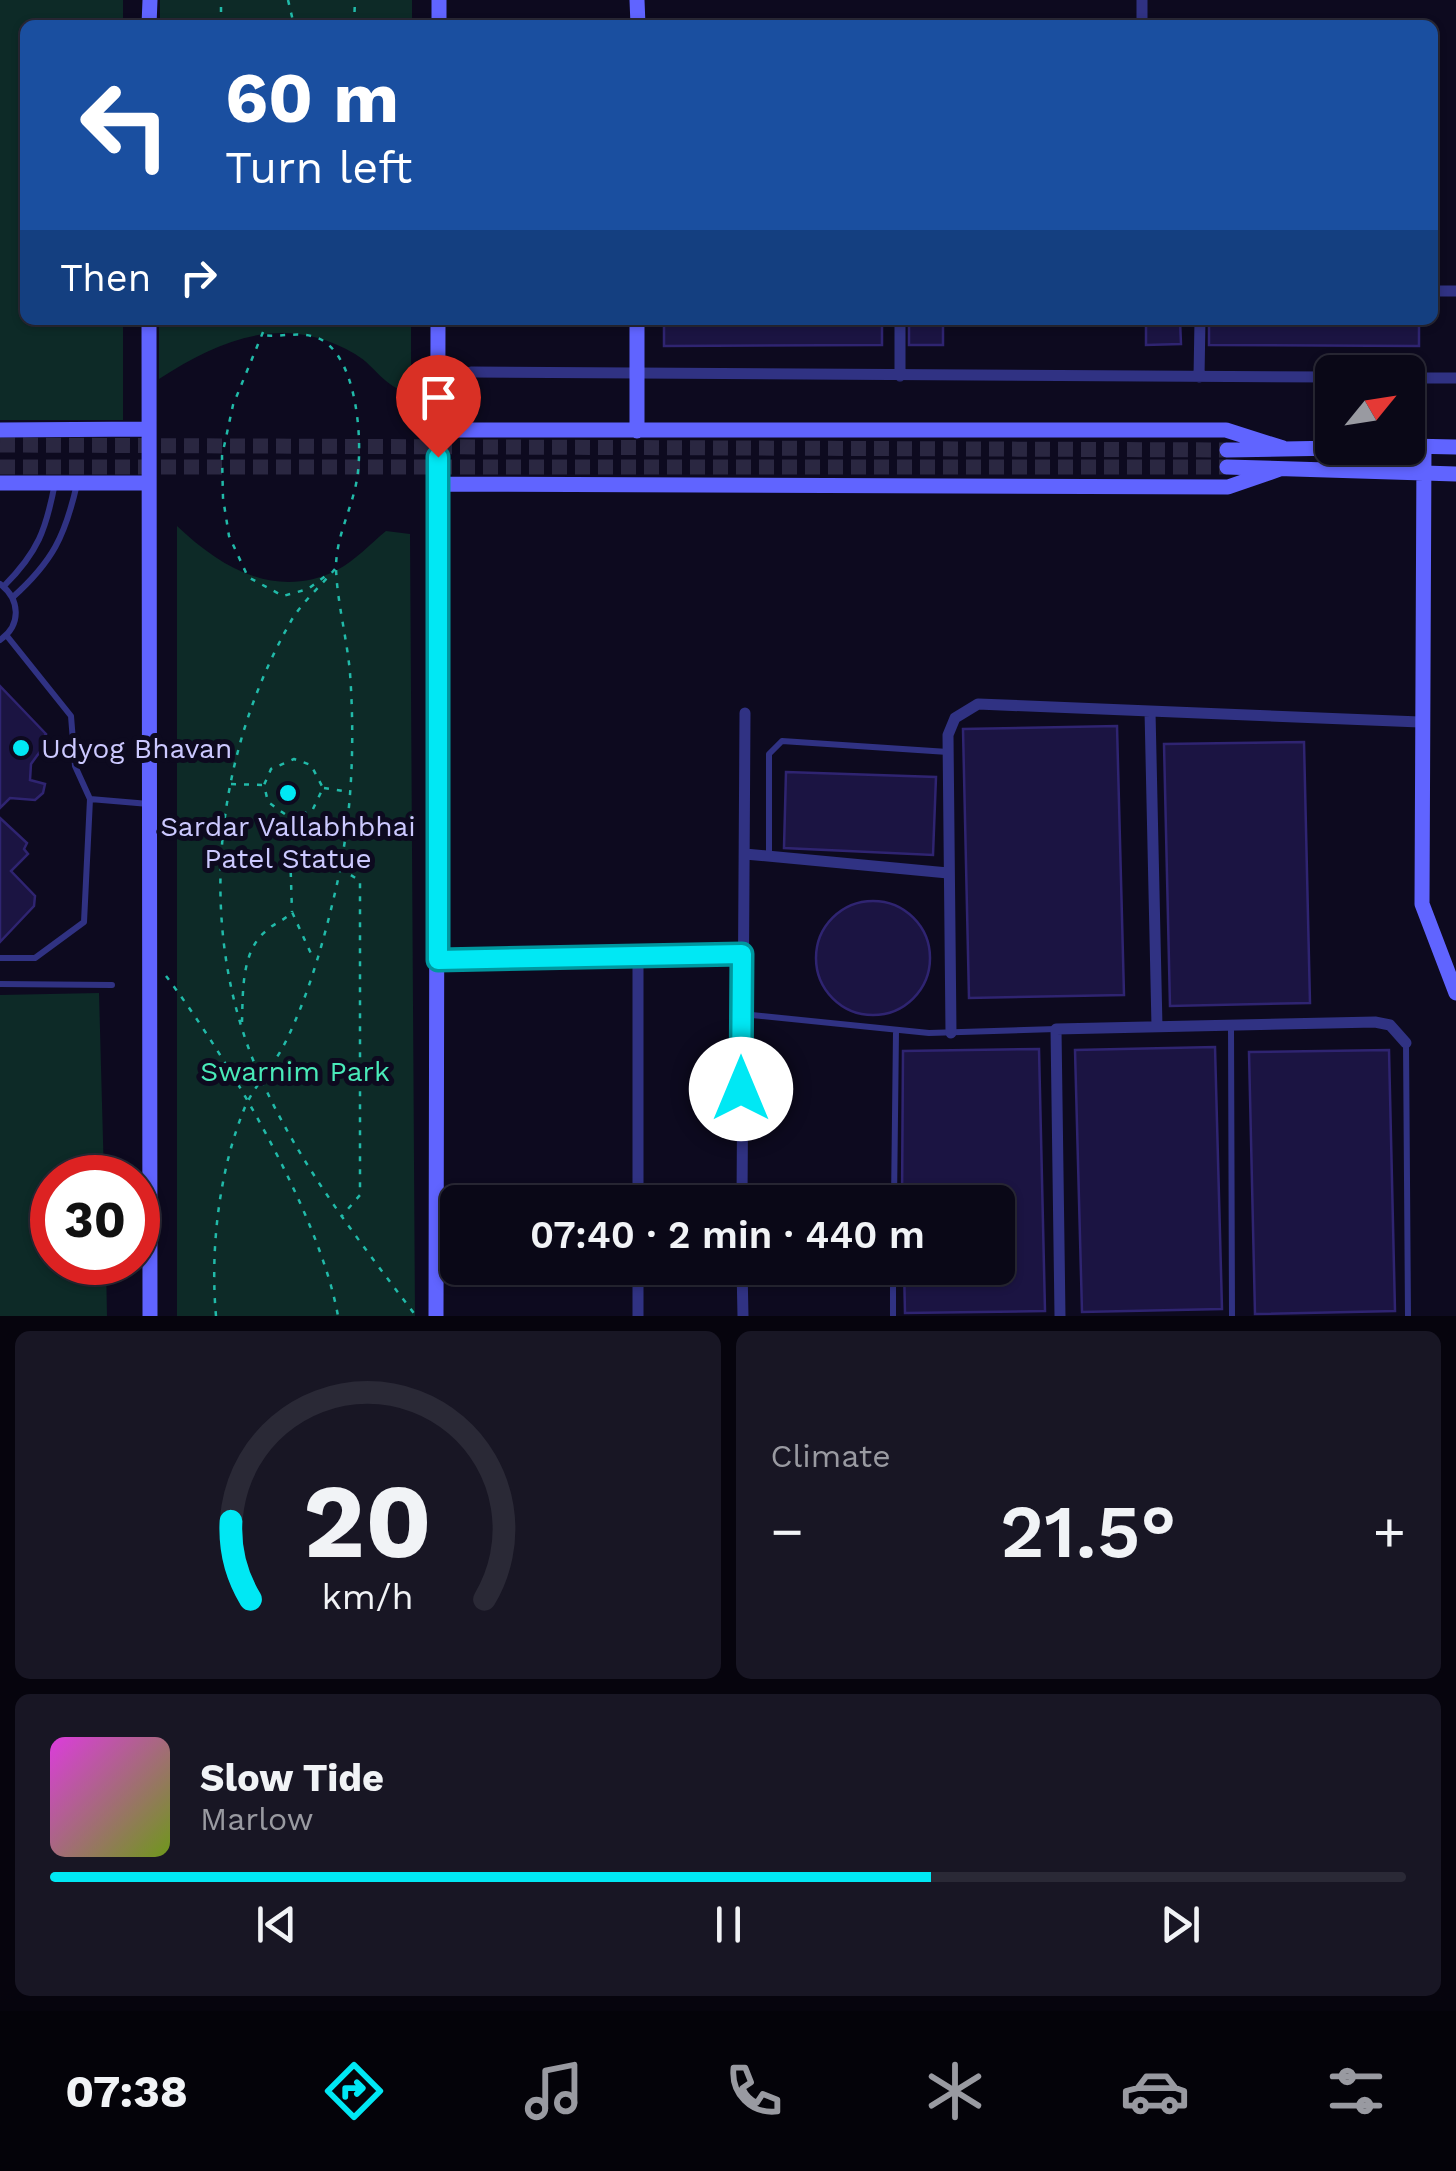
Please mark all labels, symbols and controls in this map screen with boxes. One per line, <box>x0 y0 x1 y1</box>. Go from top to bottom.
text: 60 m <box>225 57 399 139</box>
icon: left <box>60 60 190 190</box>
text: Turn left <box>225 141 412 194</box>
icon: right <box>171 250 226 305</box>
text: Then <box>60 256 151 300</box>
pin <box>396 355 481 458</box>
north arrow <box>1315 355 1425 465</box>
map controls <box>1315 355 1425 465</box>
icon: arrive <box>411 370 466 425</box>
place label: Udyog Bhavan <box>41 732 232 765</box>
marker: Udyog Bhavan <box>10 737 32 759</box>
marker: Sardar Vallabhbhai Patel Statue <box>277 782 299 804</box>
place label: Sardar Vallabhbhai Patel Statue <box>160 810 416 875</box>
position arrow <box>689 1037 793 1141</box>
park label: Swarnim Park <box>200 1055 390 1088</box>
speed limit sign: 30 <box>30 1155 160 1285</box>
text: 07:40 · 2 min · 440 m <box>530 1213 925 1257</box>
text: Climate <box>771 1437 891 1475</box>
text: 20 <box>303 1460 432 1582</box>
text: 21.5° <box>1000 1487 1176 1575</box>
text: − <box>771 1499 804 1563</box>
text: + <box>1373 1499 1406 1563</box>
text: km/h <box>322 1576 414 1618</box>
text: Slow Tide <box>200 1756 384 1800</box>
text: Marlow <box>200 1800 314 1838</box>
icon: previous <box>249 1897 304 1952</box>
icon: pause <box>701 1897 756 1952</box>
icon: next <box>1153 1897 1208 1952</box>
icon: directions <box>319 2056 389 2126</box>
icon: music <box>519 2056 589 2126</box>
icon: phone <box>719 2056 789 2126</box>
icon: climate <box>920 2056 990 2126</box>
icon: car <box>1120 2056 1190 2126</box>
icon: filters <box>1321 2056 1391 2126</box>
text: 07:38 <box>65 2065 188 2118</box>

